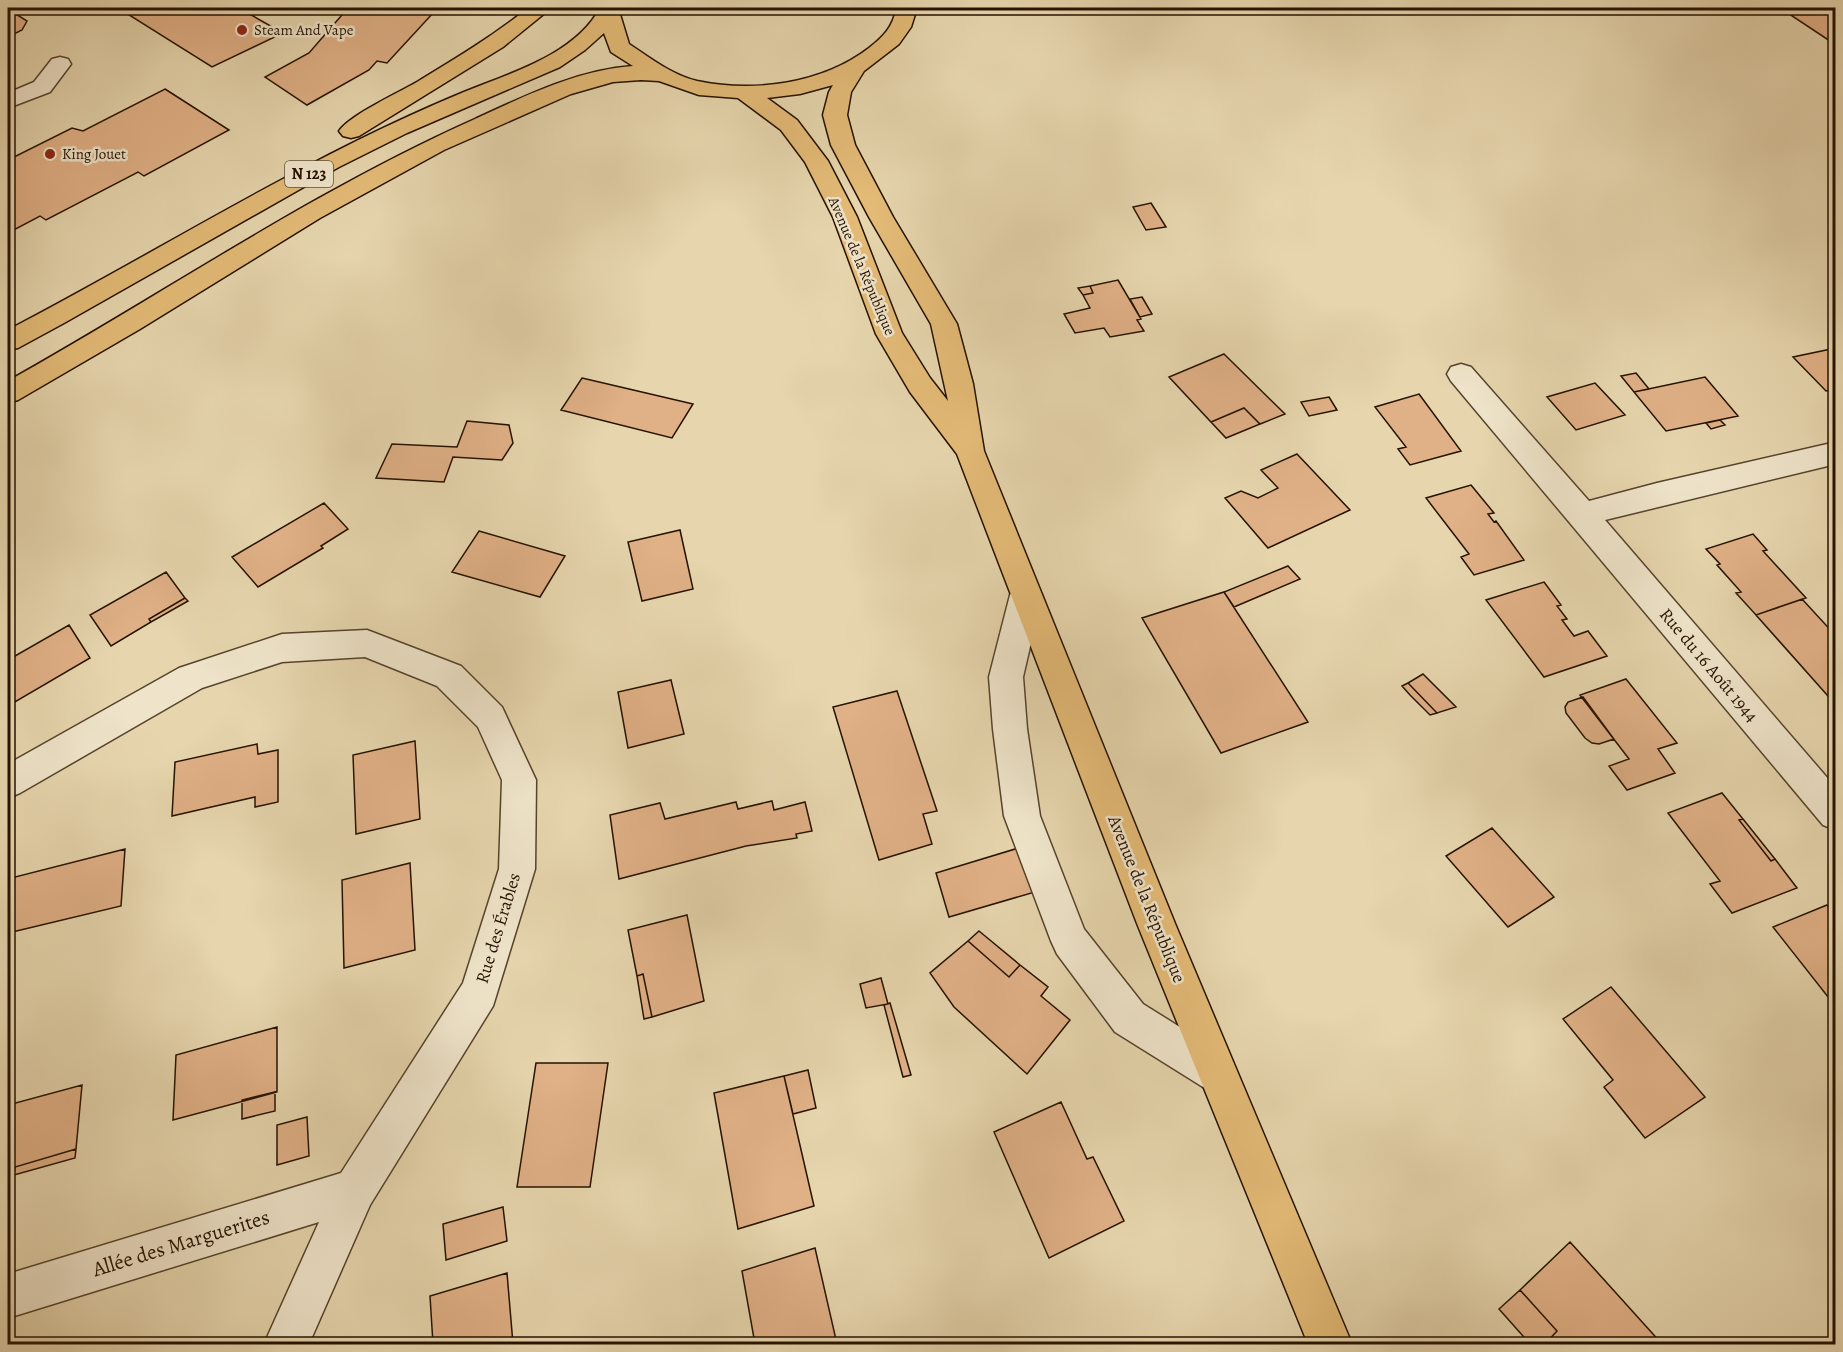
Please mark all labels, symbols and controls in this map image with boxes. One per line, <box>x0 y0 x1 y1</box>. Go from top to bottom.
place label: Steam And Vape <box>254 20 354 40</box>
marker: Steam And Vape <box>235 23 249 37</box>
place label: King Jouet <box>62 144 126 164</box>
marker: King Jouet <box>43 147 57 161</box>
road number: N 123 <box>285 161 333 187</box>
street label: Avenue de la République <box>823 193 900 339</box>
street label: Rue du 16 Août 1944 <box>1654 603 1764 727</box>
street label: Avenue de la République <box>1102 811 1192 986</box>
street label: Rue des Érables <box>470 870 526 986</box>
street label: Allée des Marguerites <box>88 1203 273 1284</box>

